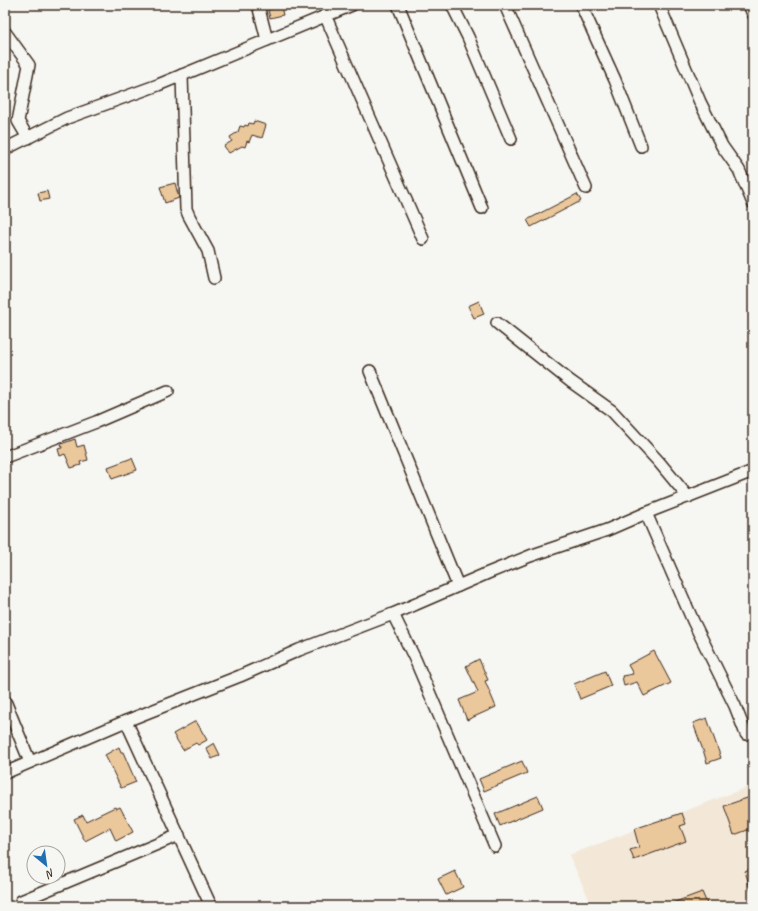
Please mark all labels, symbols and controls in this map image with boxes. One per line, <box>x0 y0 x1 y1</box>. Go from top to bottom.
north arrow <box>26 845 66 885</box>
text: N <box>43 866 57 883</box>

